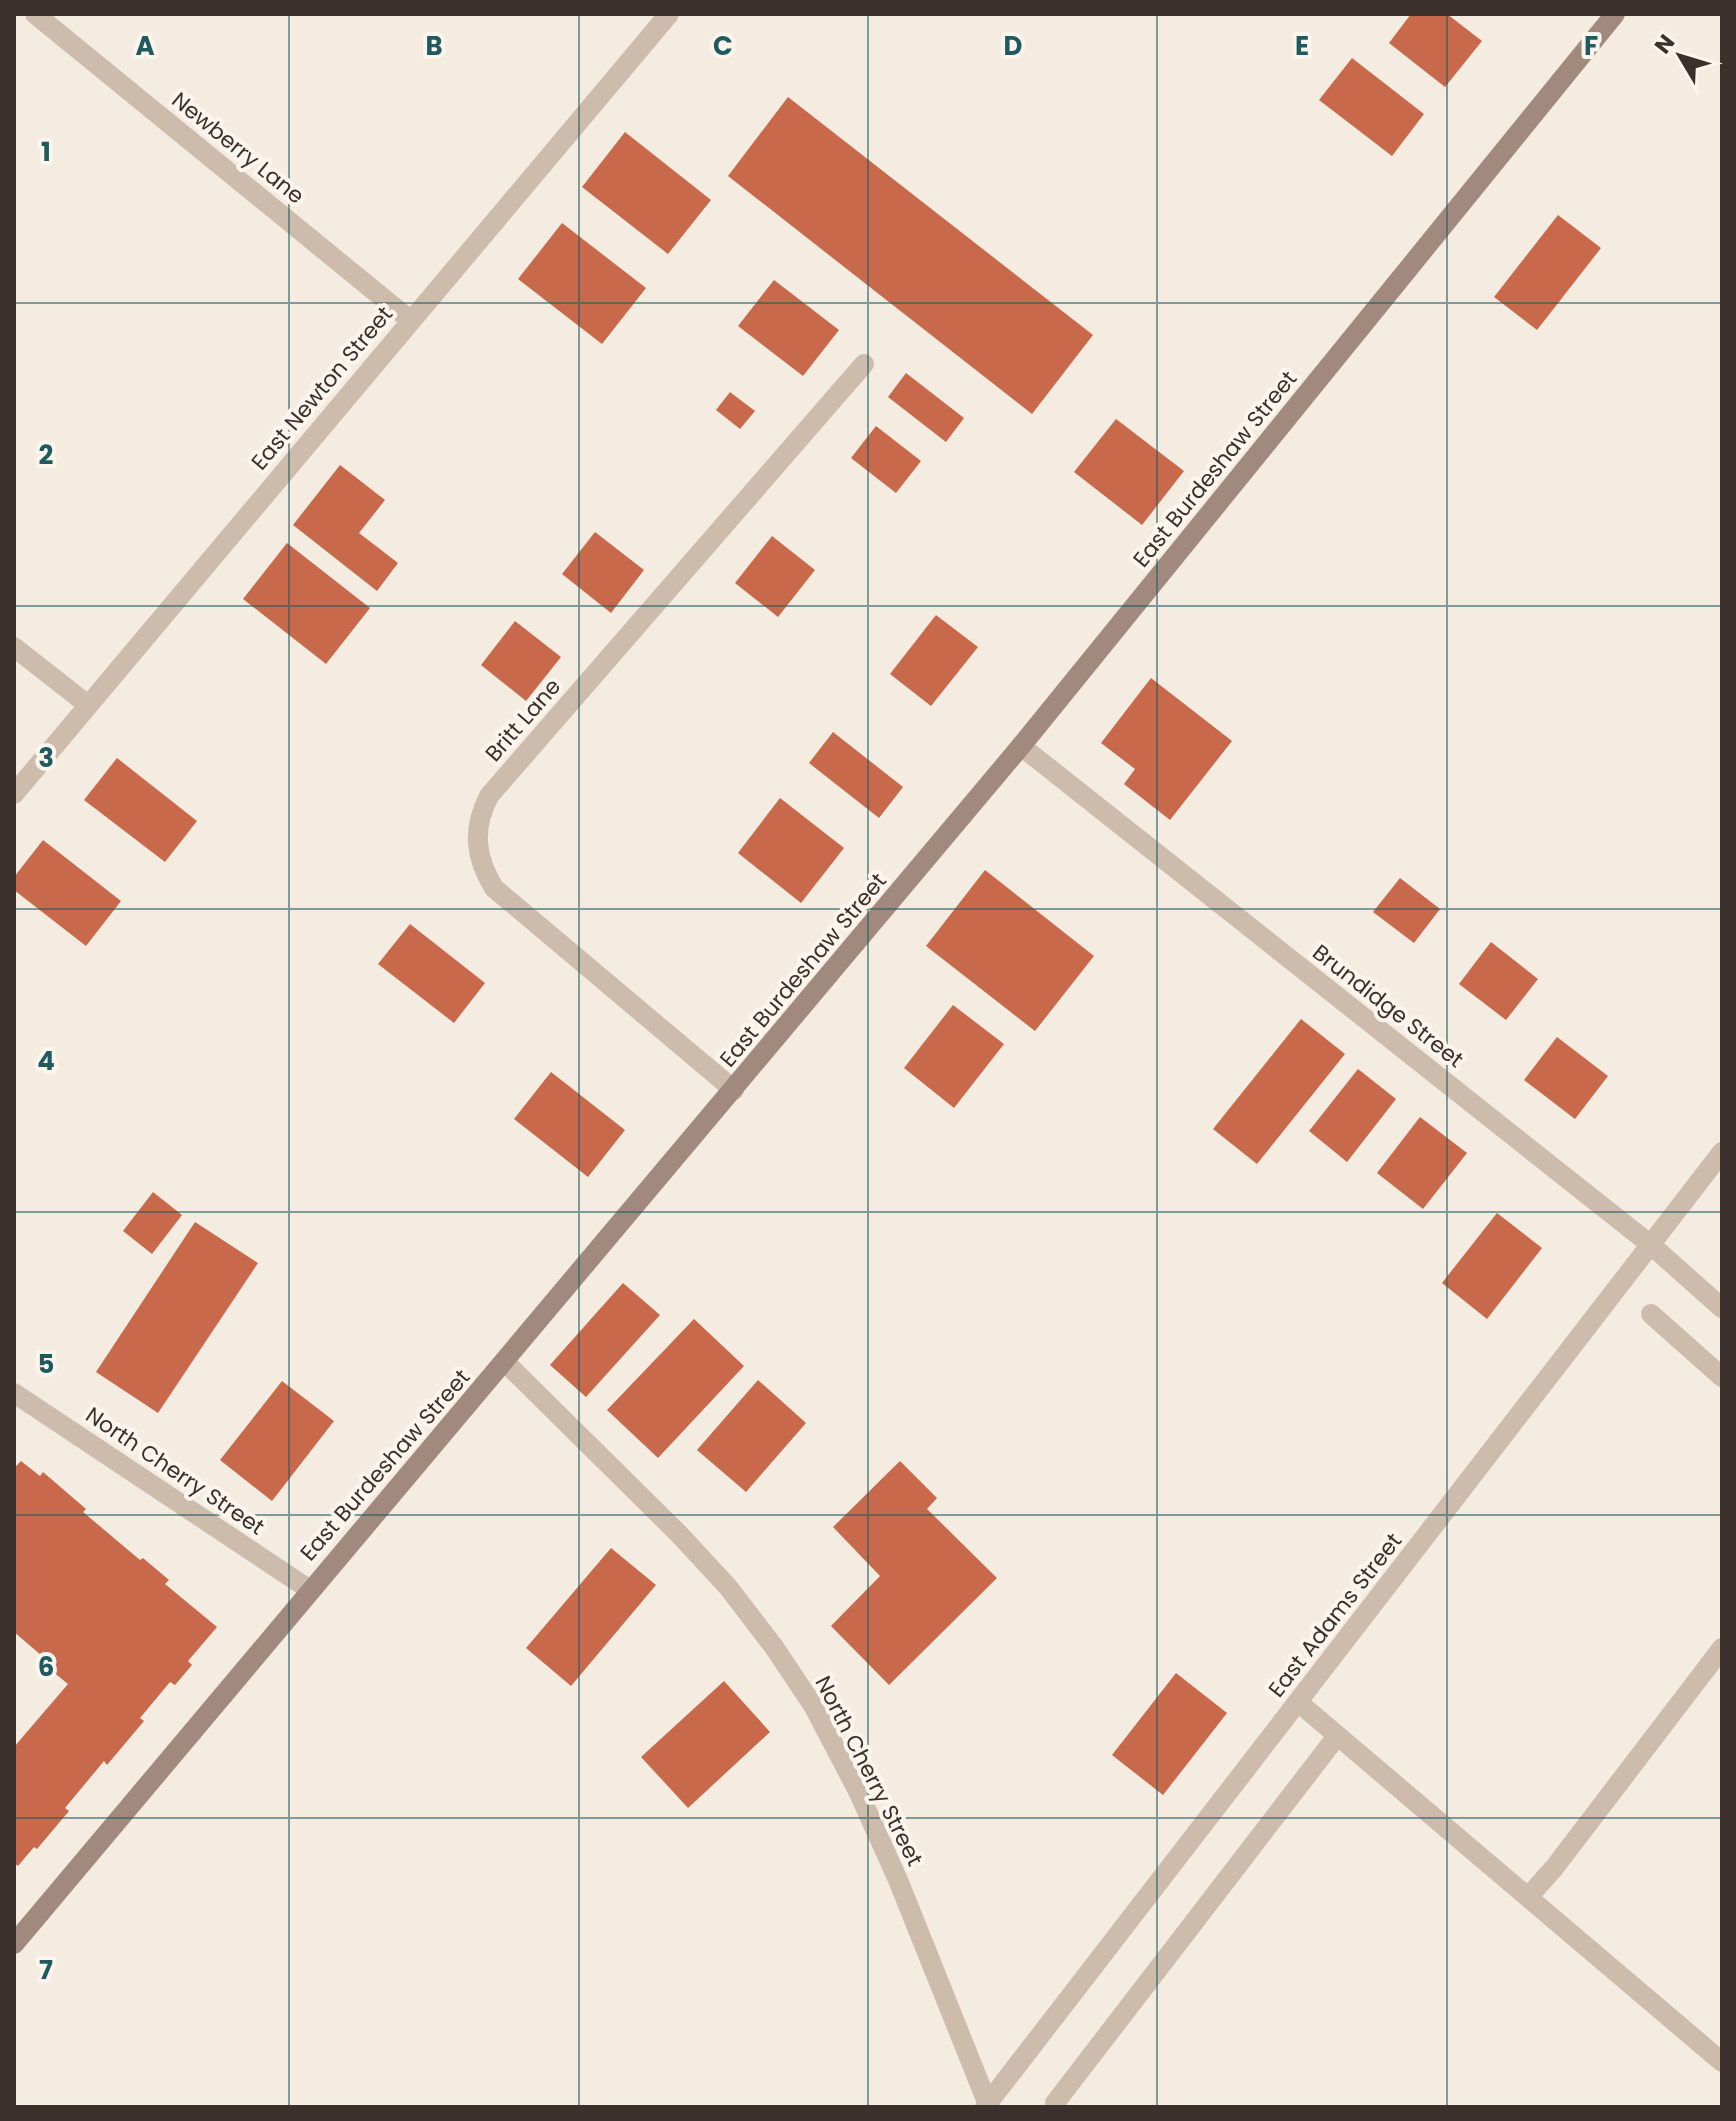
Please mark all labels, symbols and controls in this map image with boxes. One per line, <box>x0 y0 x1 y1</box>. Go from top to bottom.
north arrow <box>1640 16 1720 96</box>
text: A <box>135 28 155 64</box>
text: B <box>425 28 443 64</box>
text: C <box>713 28 733 64</box>
text: D <box>1004 28 1023 64</box>
text: E <box>1295 28 1309 64</box>
text: F <box>1584 28 1598 64</box>
text: N <box>1647 28 1682 60</box>
street label: Newberry Lane <box>165 85 311 211</box>
text: 1 <box>41 134 51 170</box>
street label: East Newton Street <box>244 299 400 477</box>
street label: East Burdeshaw Street <box>1126 364 1304 574</box>
text: 2 <box>39 437 54 473</box>
street label: Britt Lane <box>478 672 568 768</box>
text: 3 <box>38 740 54 776</box>
street label: East Burdeshaw Street <box>713 866 893 1074</box>
street label: Brundidge Street <box>1306 937 1470 1075</box>
text: 4 <box>37 1043 55 1079</box>
text: 5 <box>38 1346 54 1382</box>
street label: East Burdeshaw Street <box>293 1363 477 1567</box>
street label: North Cherry Street <box>79 1400 271 1542</box>
street label: East Adams Street <box>1261 1526 1409 1704</box>
text: 6 <box>38 1649 54 1685</box>
street label: North Cherry Street <box>808 1671 930 1871</box>
text: 7 <box>39 1952 53 1988</box>

